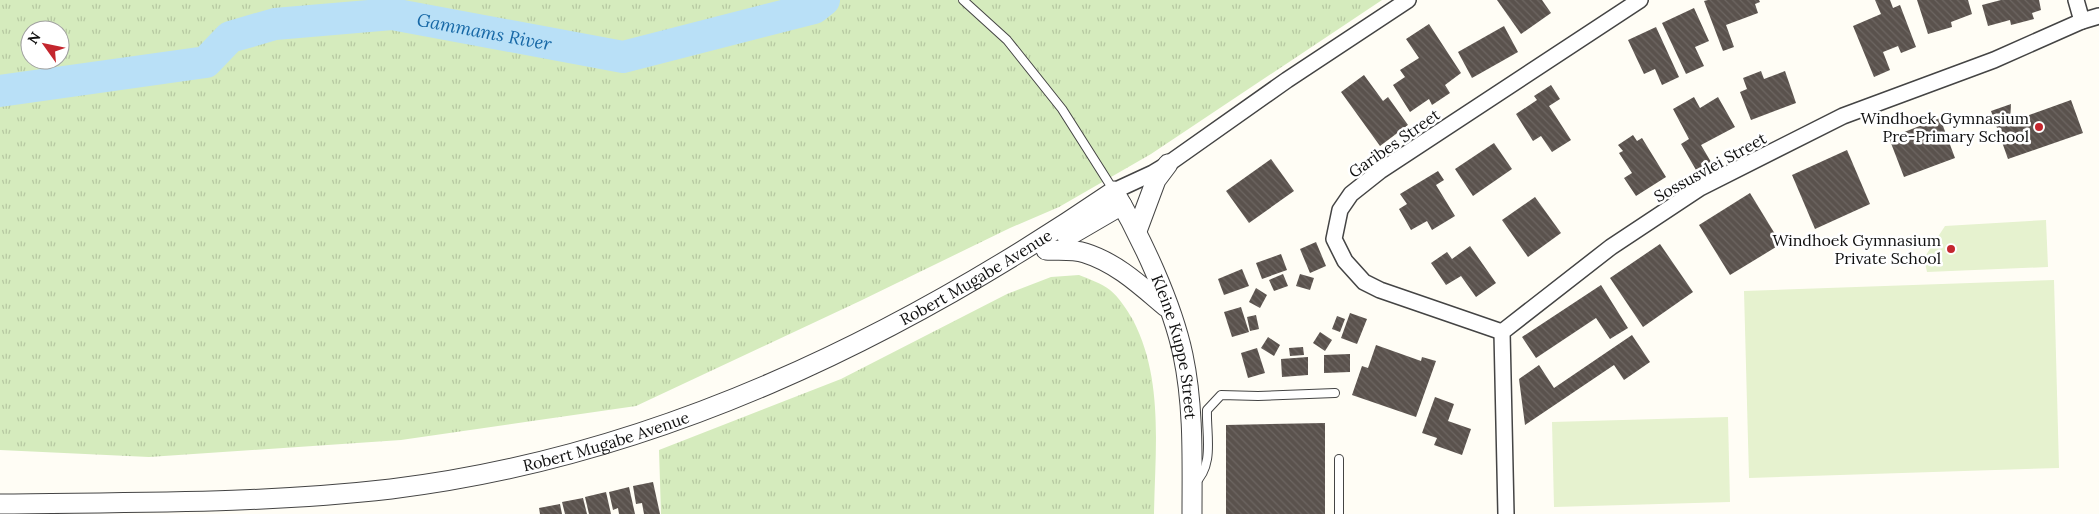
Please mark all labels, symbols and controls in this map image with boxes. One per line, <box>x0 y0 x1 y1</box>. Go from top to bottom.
water label: Gammams River <box>415 7 554 55</box>
north arrow <box>20 20 70 70</box>
text: N <box>24 28 45 47</box>
street label: Garibes Street <box>1345 104 1444 182</box>
place label: Windhoek Gymnasium Pre-Primary School <box>1861 108 2029 146</box>
marker: Windhoek Gymnasium Pre-Primary School <box>2033 121 2045 133</box>
street label: Sossusvlei Street <box>1650 127 1770 206</box>
street label: Robert Mugabe Avenue <box>896 225 1056 329</box>
place label: Windhoek Gymnasium Private School <box>1773 230 1941 268</box>
marker: Windhoek Gymnasium Private School <box>1945 243 1957 255</box>
street label: Kleine Kuppe Street <box>1147 272 1201 421</box>
street label: Robert Mugabe Avenue <box>521 407 692 475</box>

